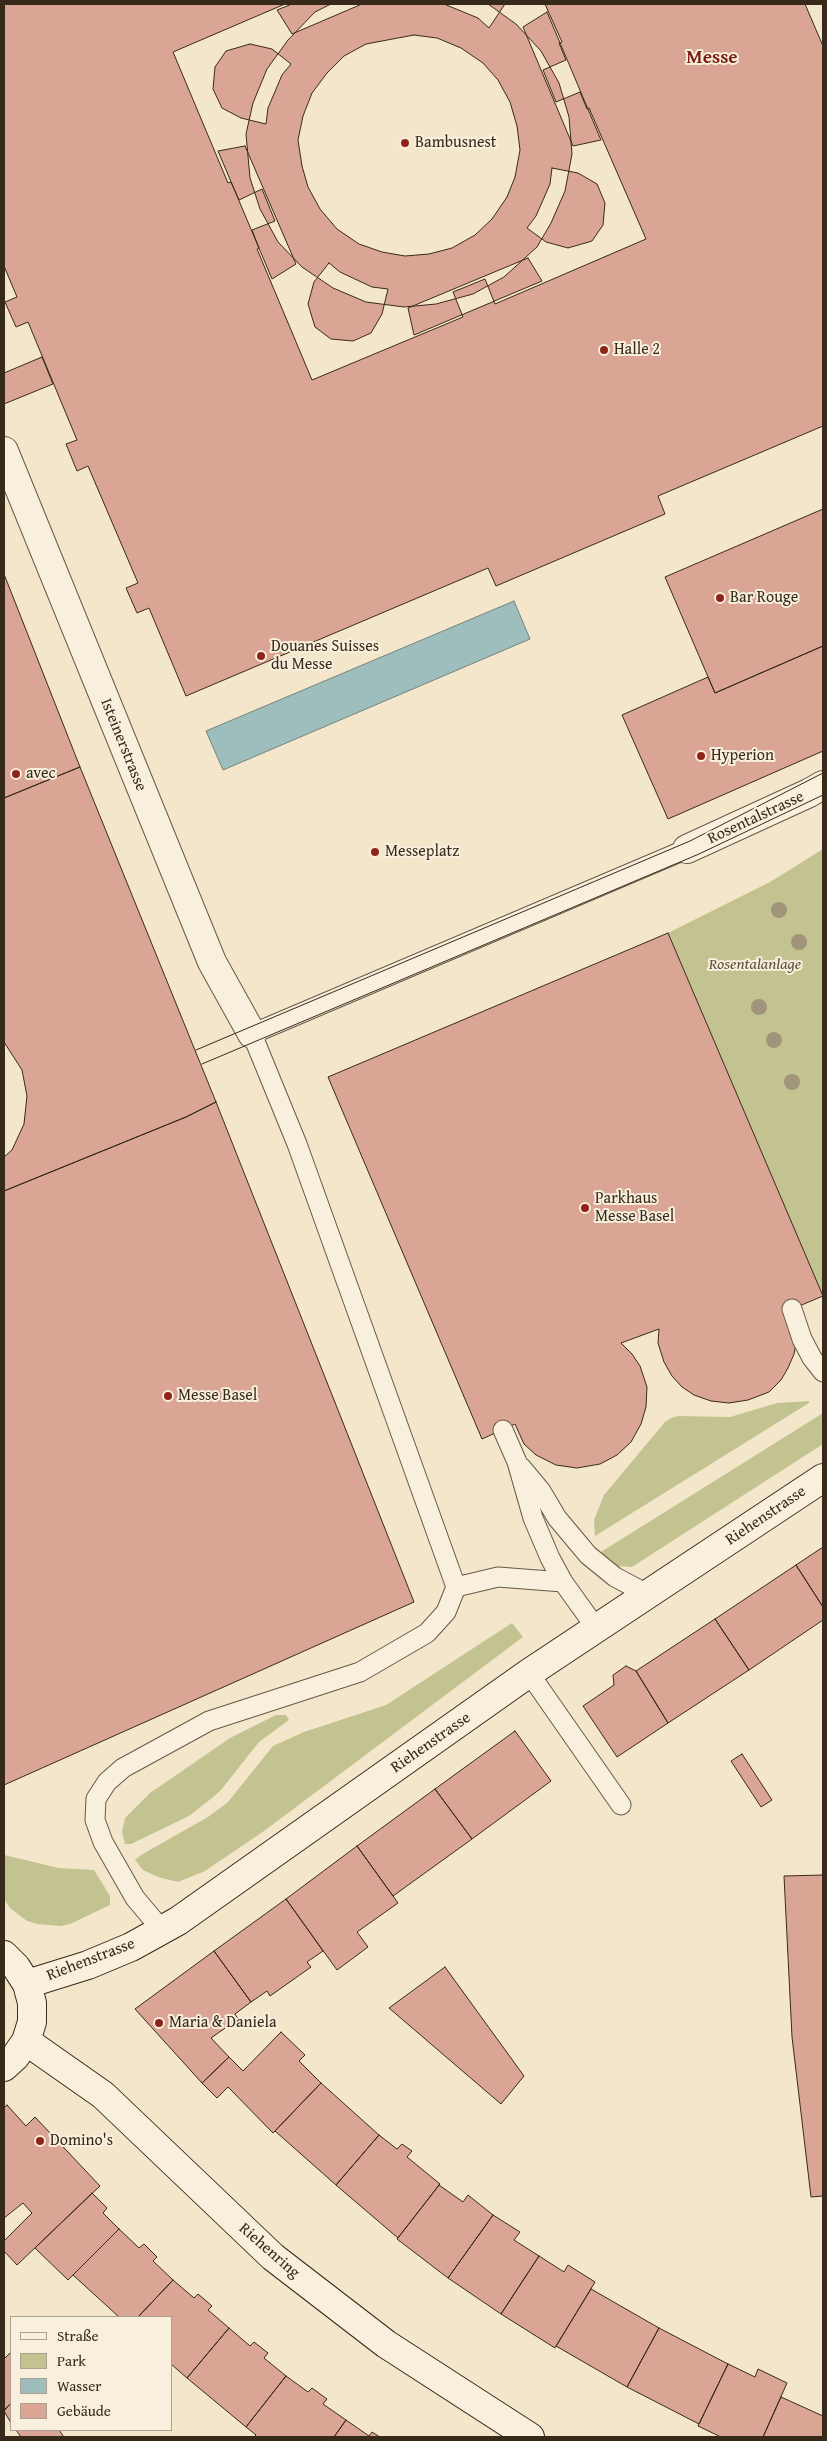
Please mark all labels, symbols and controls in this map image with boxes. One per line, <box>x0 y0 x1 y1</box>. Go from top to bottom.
district label: Messe <box>686 47 738 69</box>
place label: Bambusnest <box>415 133 496 153</box>
marker: Bambusnest <box>399 137 411 149</box>
place label: Halle 2 <box>614 340 660 360</box>
marker: Halle 2 <box>598 344 610 356</box>
place label: Bar Rouge <box>730 588 798 608</box>
marker: Bar Rouge <box>714 592 726 604</box>
place label: Douanes Suisses du Messe <box>271 637 379 675</box>
marker: Douanes Suisses du Messe <box>255 650 267 662</box>
street label: Isteinerstrasse <box>96 696 150 794</box>
place label: Hyperion <box>711 746 774 766</box>
marker: Hyperion <box>695 750 707 762</box>
place label: avec <box>26 764 56 784</box>
marker: avec <box>10 768 22 780</box>
street label: Rosentalstrasse <box>705 787 807 849</box>
place label: Messeplatz <box>385 842 459 862</box>
marker: Messeplatz <box>369 846 381 858</box>
park label: Rosentalanlage <box>709 955 801 975</box>
place label: Parkhaus Messe Basel <box>595 1189 674 1227</box>
marker: Parkhaus Messe Basel <box>579 1202 591 1214</box>
place label: Messe Basel <box>178 1386 257 1406</box>
marker: Messe Basel <box>162 1390 174 1402</box>
street label: Riehenstrasse <box>722 1482 810 1550</box>
street label: Riehenstrasse <box>387 1708 475 1778</box>
street label: Riehenstrasse <box>44 1934 138 1986</box>
place label: Maria & Daniela <box>169 2013 277 2033</box>
marker: Maria & Daniela <box>153 2017 165 2029</box>
place label: Domino's <box>50 2131 113 2151</box>
marker: Domino's <box>34 2135 46 2147</box>
street label: Riehenring <box>235 2219 303 2283</box>
legend <box>10 2316 172 2431</box>
text: Straße <box>57 2325 99 2346</box>
text: Park <box>57 2350 86 2371</box>
text: Wasser <box>57 2375 101 2396</box>
text: Gebäude <box>57 2400 111 2421</box>

